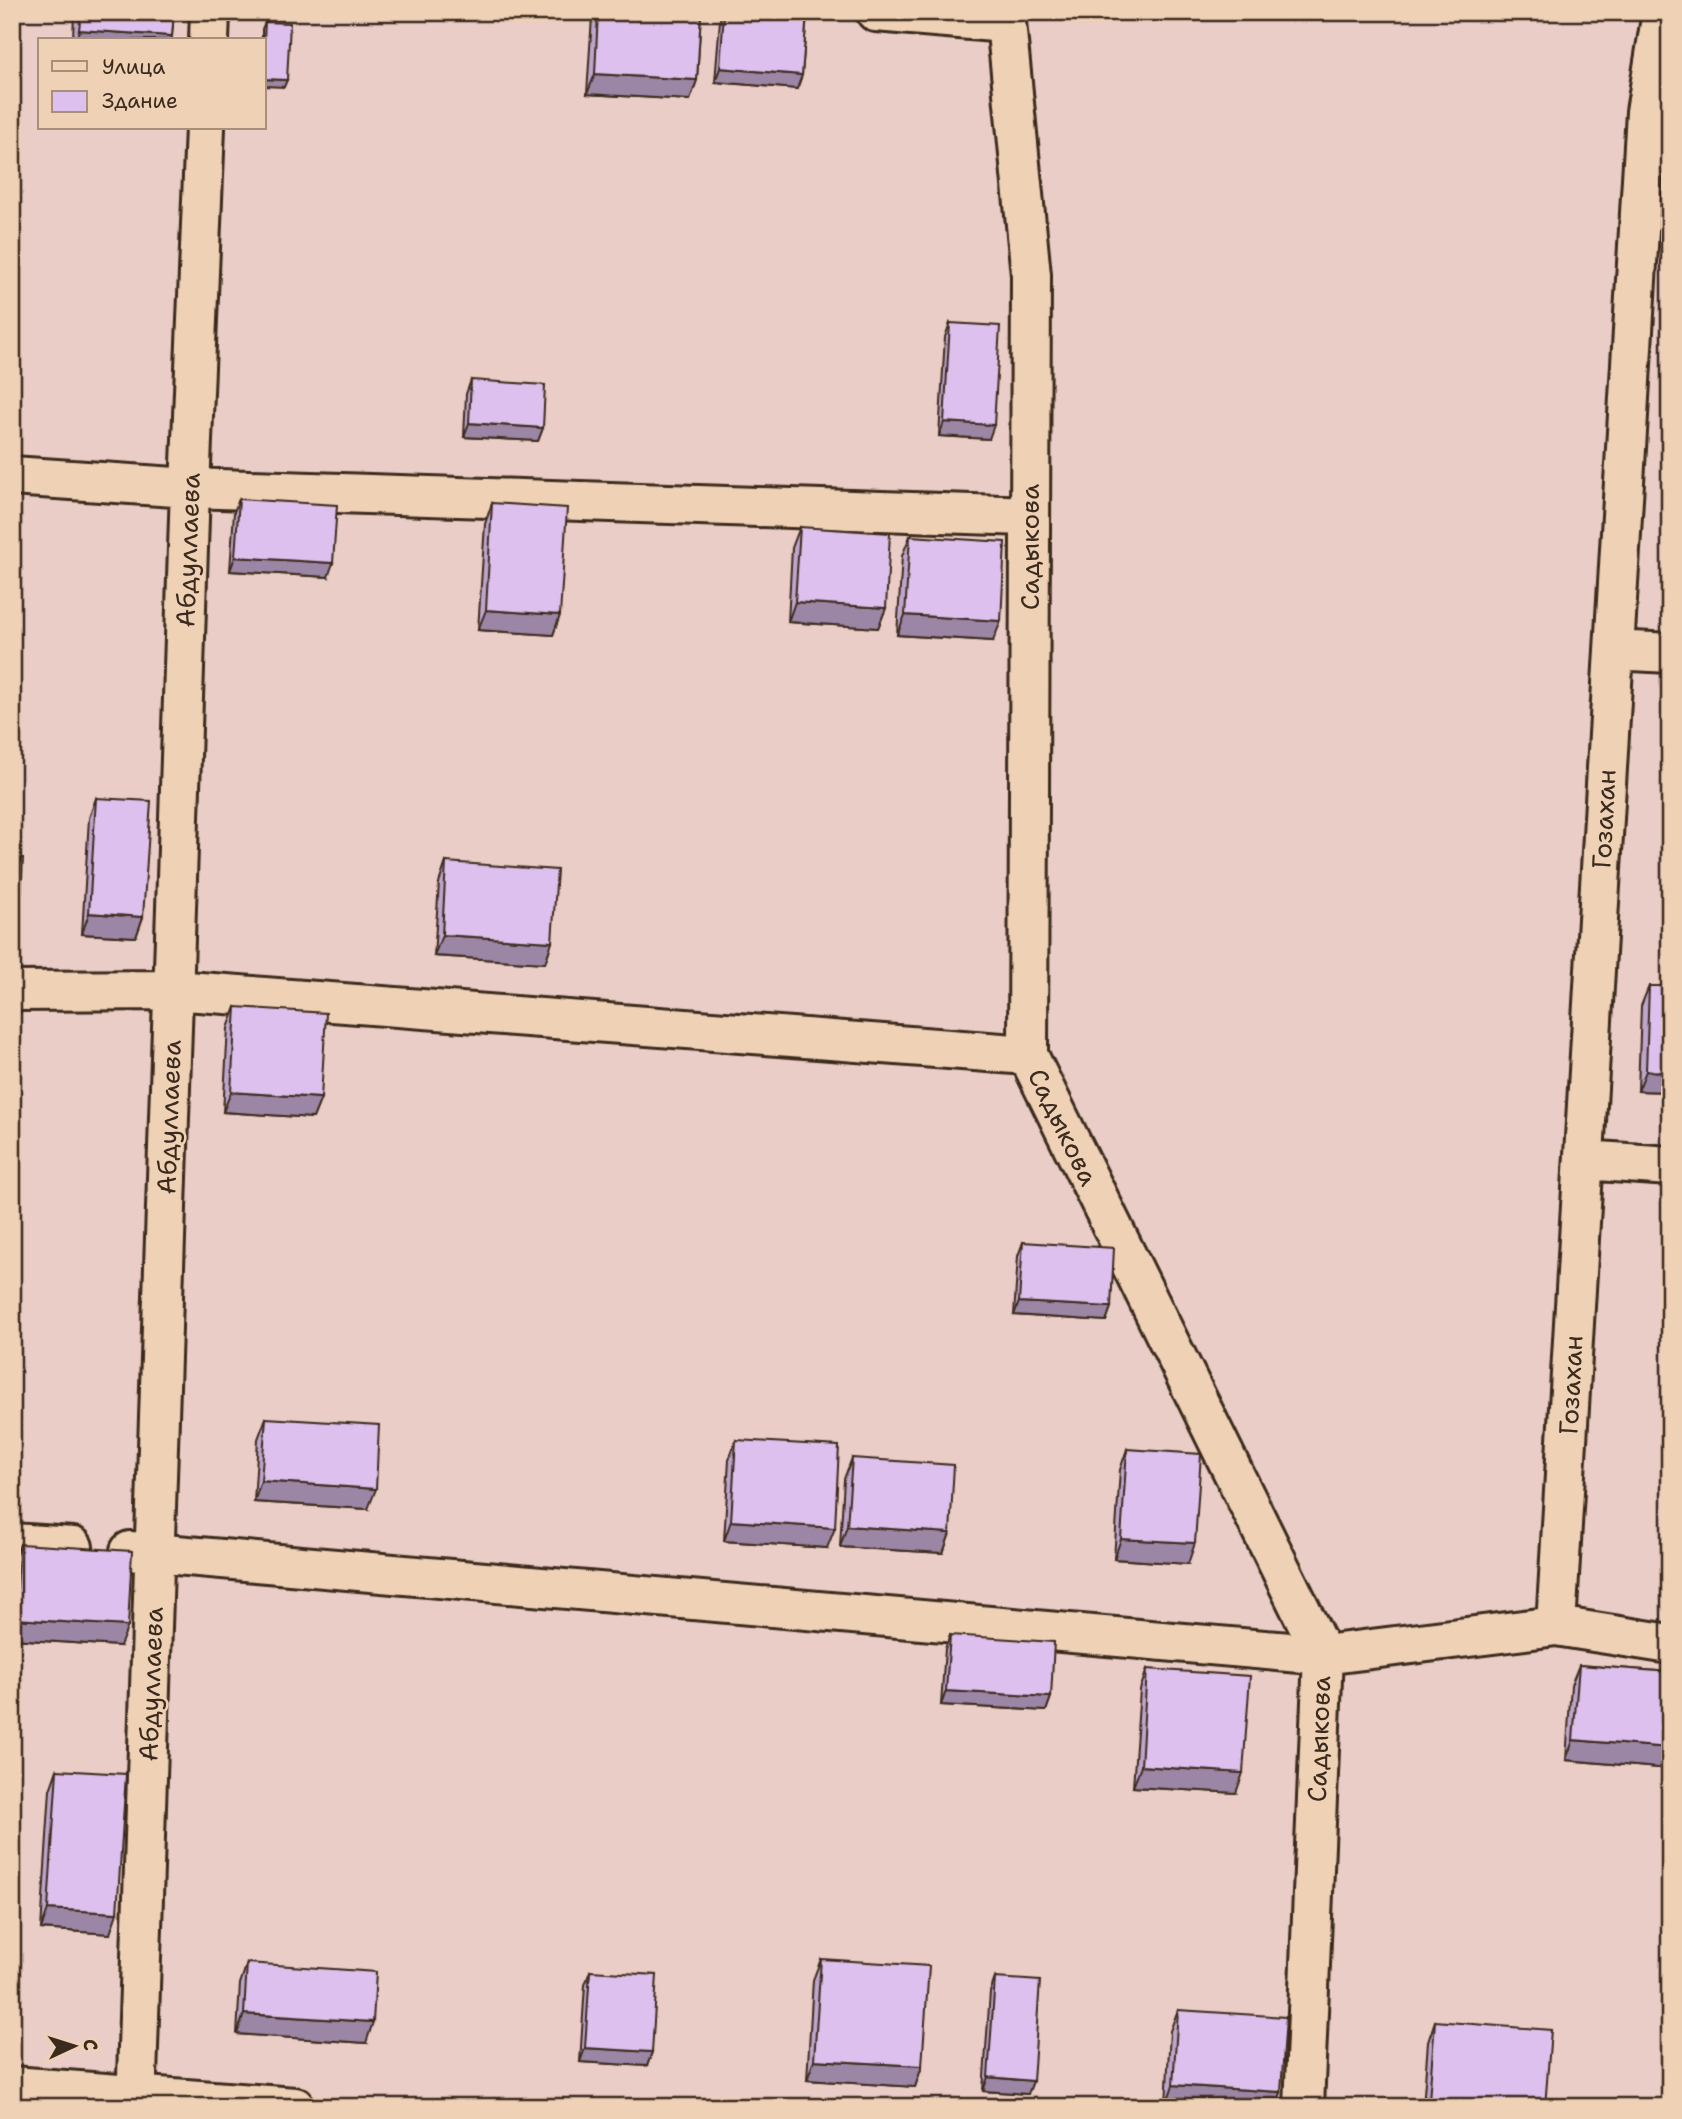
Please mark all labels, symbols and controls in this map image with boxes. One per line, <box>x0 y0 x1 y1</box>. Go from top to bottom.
legend <box>38 38 266 130</box>
text: Улица <box>102 53 165 81</box>
text: Здание <box>102 87 178 115</box>
street label: Абдуллаева <box>167 472 208 628</box>
street label: Садыкова <box>1012 484 1047 610</box>
street label: Гозахан <box>1583 768 1624 870</box>
street label: Абдуллаева <box>148 1039 189 1195</box>
street label: Садыкова <box>1020 1062 1107 1191</box>
street label: Гозахан <box>1550 1334 1591 1436</box>
street label: Абдуллаева <box>130 1606 171 1762</box>
street label: Садыкова <box>1299 1675 1338 1803</box>
north arrow <box>38 2010 108 2080</box>
text: С <box>78 2038 103 2052</box>

